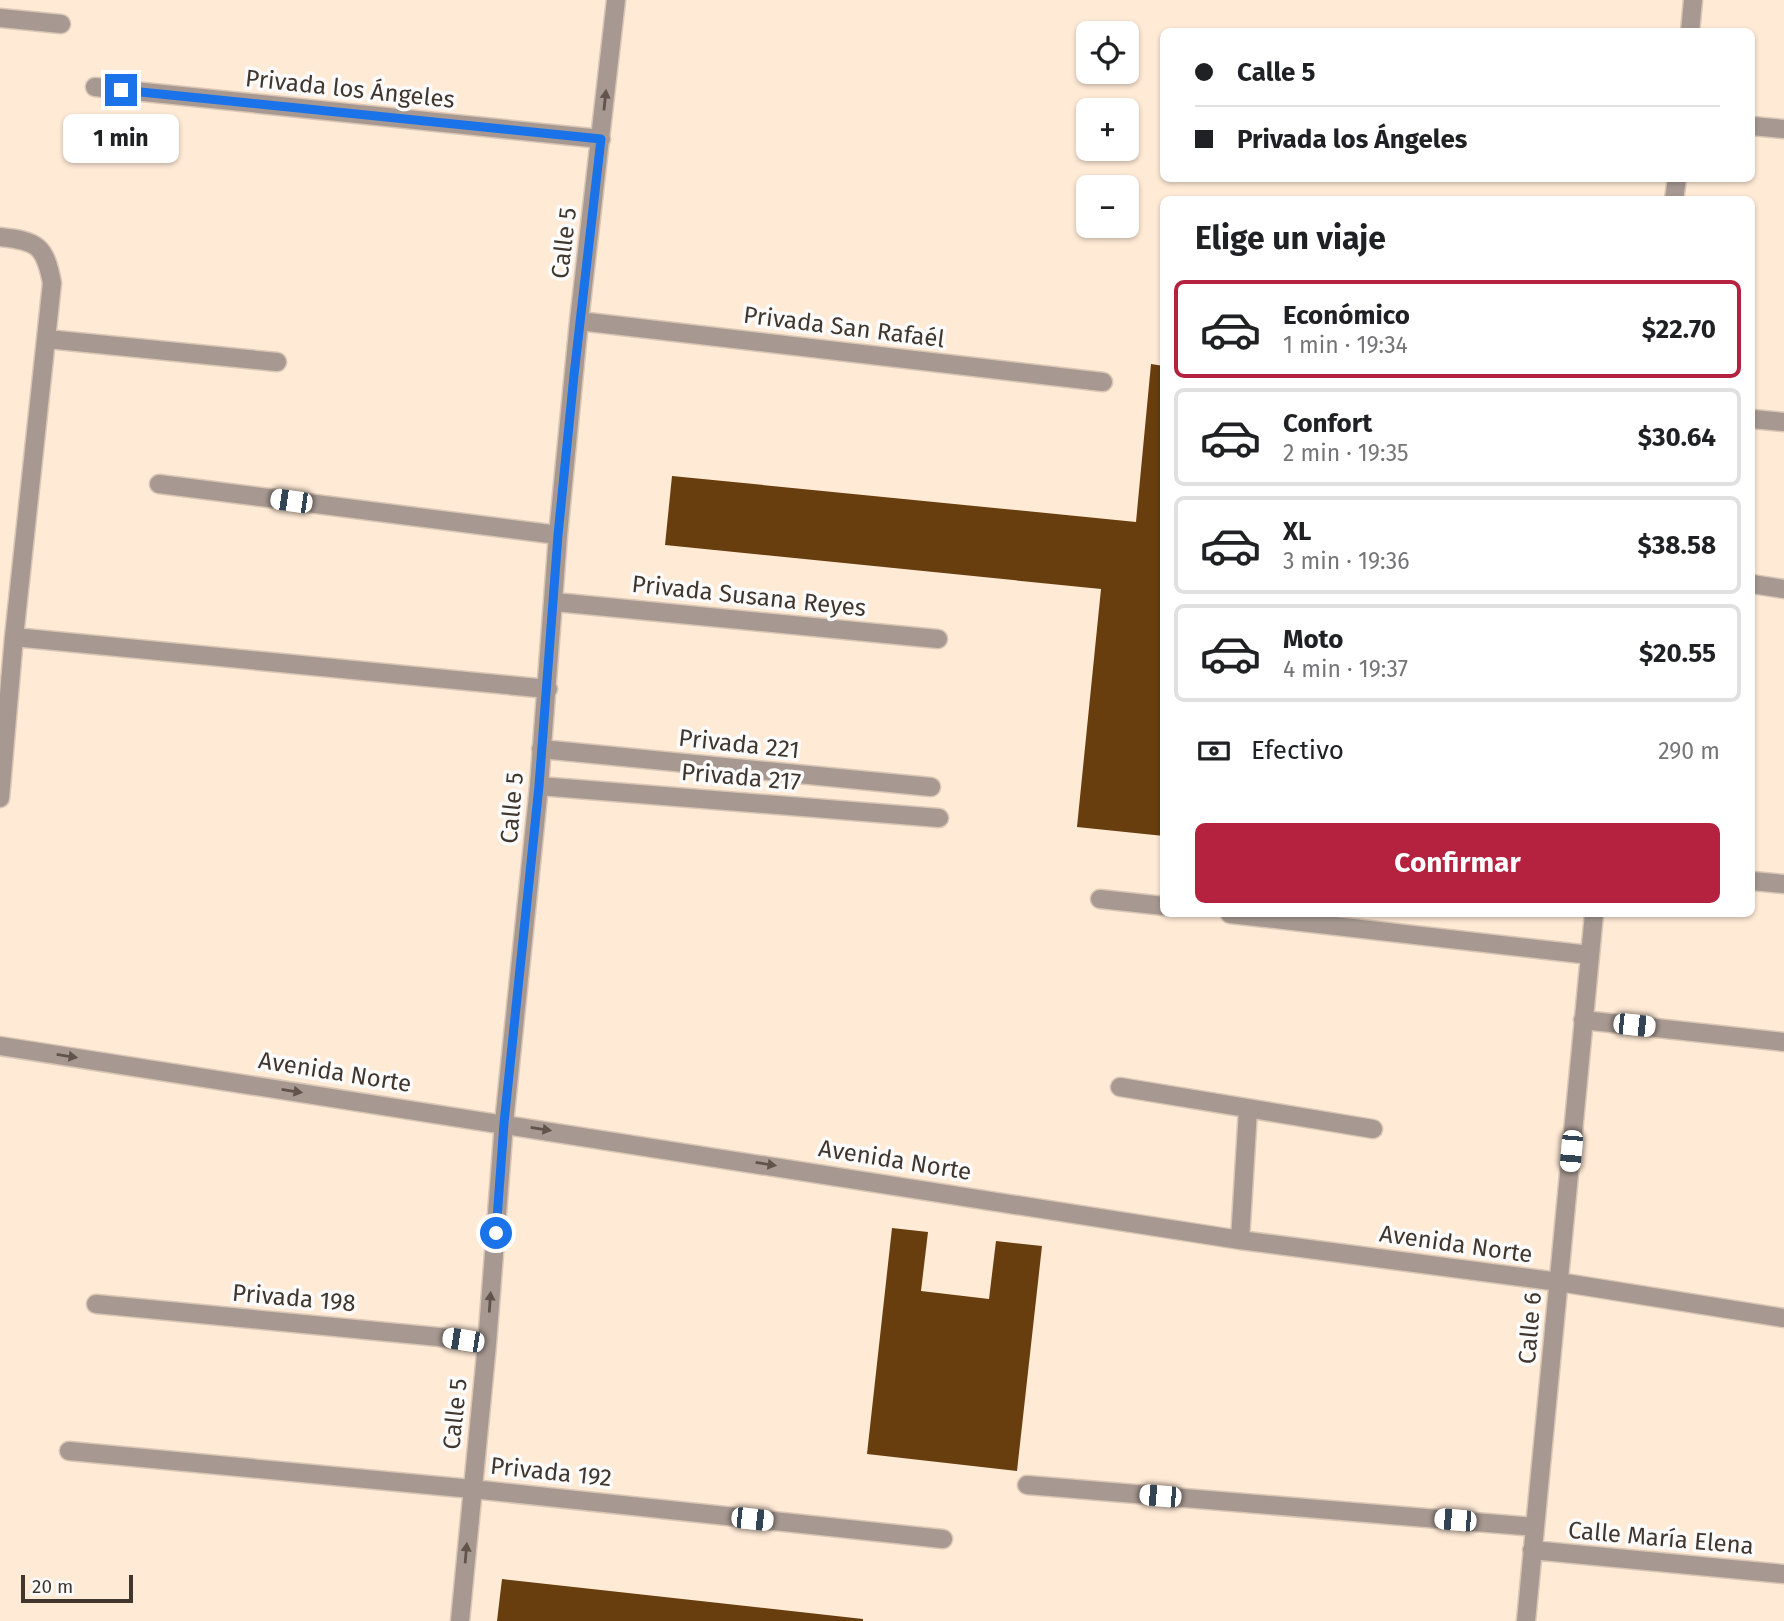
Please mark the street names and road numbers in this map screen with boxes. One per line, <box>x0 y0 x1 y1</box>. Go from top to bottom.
street label: Privada los Ángeles <box>244 63 456 114</box>
street label: Calle 5 <box>546 206 582 280</box>
street label: Privada San Rafaél <box>742 301 946 353</box>
street label: Privada Susana Reyes <box>630 570 868 622</box>
street label: Privada 221 <box>677 724 801 764</box>
street label: Privada 217 <box>680 758 802 796</box>
street label: Calle 5 <box>495 771 529 845</box>
street label: Avenida Norte <box>257 1046 413 1098</box>
street label: Avenida Norte <box>817 1134 973 1186</box>
street label: Avenida Norte <box>1378 1219 1534 1269</box>
street label: Privada 198 <box>231 1279 357 1317</box>
street label: Calle 6 <box>1513 1291 1547 1365</box>
street label: Calle 5 <box>437 1377 473 1451</box>
street label: Privada 192 <box>489 1452 613 1492</box>
street label: Calle María Elena <box>1567 1516 1755 1560</box>

